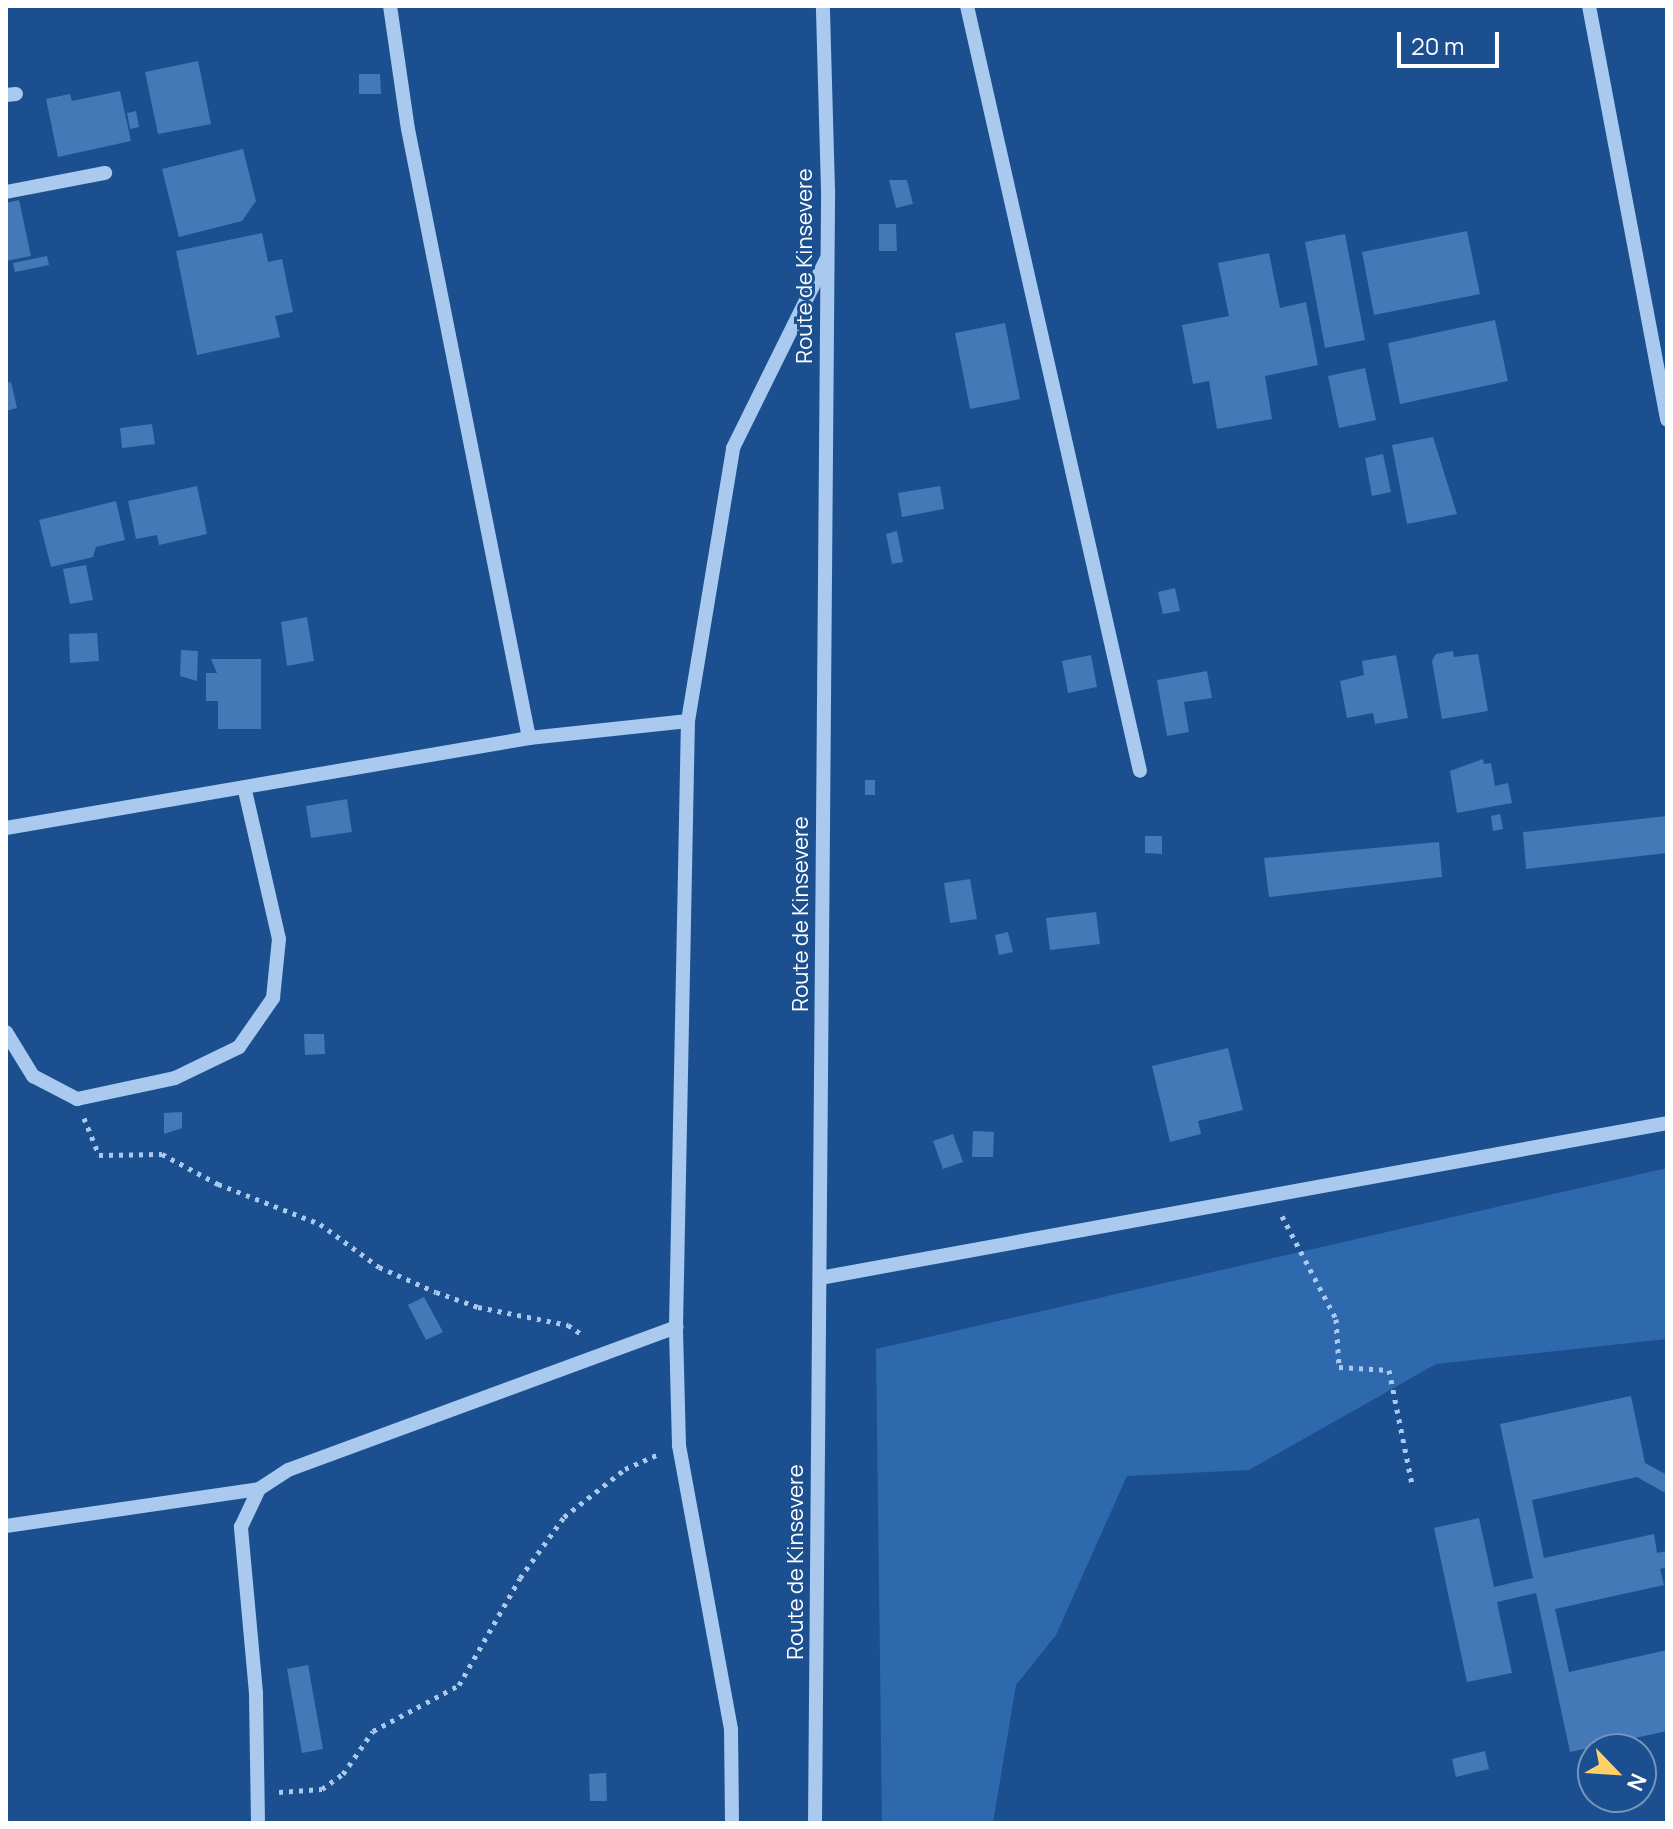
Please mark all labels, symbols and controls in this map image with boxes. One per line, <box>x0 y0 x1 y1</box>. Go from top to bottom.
scale bar <box>1401 16 1503 66</box>
text: 20 m <box>1411 29 1464 62</box>
street label: Route de Kinsevere <box>792 168 818 364</box>
street label: Route de Kinsevere <box>788 816 814 1012</box>
street label: Route de Kinsevere <box>783 1464 809 1660</box>
north arrow <box>1577 1733 1657 1813</box>
text: N <box>1620 1769 1654 1796</box>

